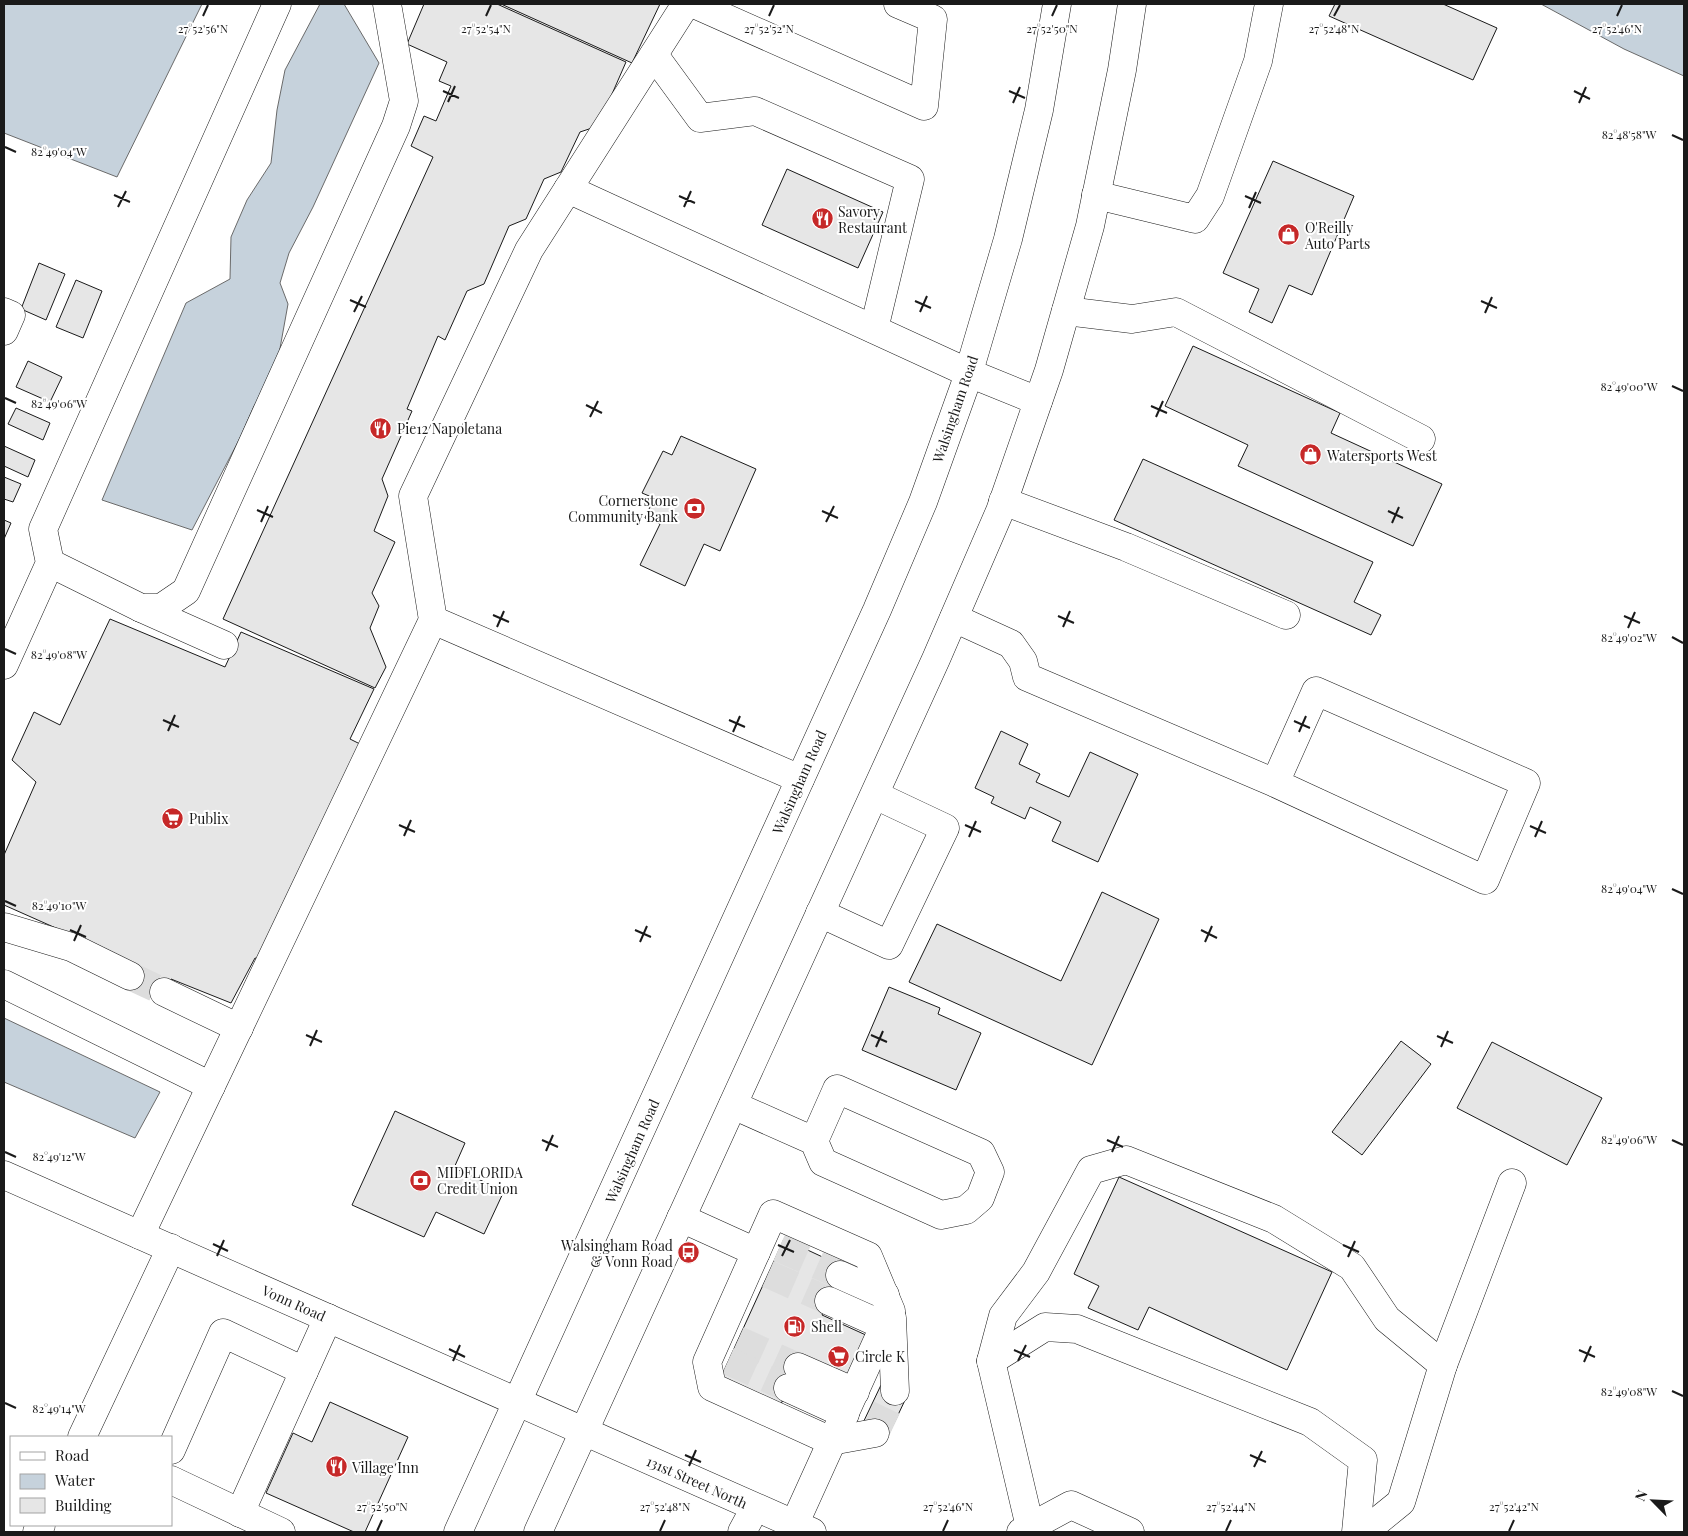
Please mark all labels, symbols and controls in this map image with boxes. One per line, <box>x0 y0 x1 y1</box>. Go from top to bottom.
text: 27°52'56"N <box>178 20 229 36</box>
text: 27°52'54"N <box>461 20 512 36</box>
text: 27°52'52"N <box>744 20 795 36</box>
text: 27°52'50"N <box>1026 20 1078 36</box>
text: 27°52'48"N <box>1309 20 1360 36</box>
text: 27°52'46"N <box>1592 20 1643 36</box>
text: 82°48'58"W <box>1602 126 1657 142</box>
text: 82°49'04"W <box>31 143 87 159</box>
place label: Savory Restaurant <box>838 202 908 237</box>
restaurant icon: Savory Restaurant <box>810 207 834 231</box>
place label: O'Reilly Auto Parts <box>1304 218 1370 253</box>
shop icon: O'Reilly Auto Parts <box>1277 223 1301 247</box>
street label: Walsingham Road <box>927 353 982 466</box>
text: 82°49'00"W <box>1600 378 1658 394</box>
text: 82°49'06"W <box>31 395 87 411</box>
restaurant icon: Pie12 Napoletana <box>369 416 393 440</box>
place label: Pie12 Napoletana <box>397 419 502 438</box>
shop icon: Watersports West <box>1299 443 1323 467</box>
place label: Watersports West <box>1326 446 1438 465</box>
place label: Cornerstone Community Bank <box>568 491 678 526</box>
bank icon: Cornerstone Community Bank <box>682 496 706 520</box>
text: 82°49'02"W <box>1601 629 1657 645</box>
text: 82°49'08"W <box>31 646 87 662</box>
street label: Walsingham Road <box>767 727 830 838</box>
supermarket icon: Publix <box>161 806 185 830</box>
place label: Publix <box>189 809 229 828</box>
text: 82°49'04"W <box>1601 880 1657 896</box>
text: 82°49'10"W <box>32 897 86 913</box>
street label: Walsingham Road <box>600 1096 663 1207</box>
text: 82°49'06"W <box>1601 1131 1657 1147</box>
text: 82°49'12"W <box>32 1148 86 1164</box>
place label: MIDFLORIDA Credit Union <box>437 1163 523 1198</box>
bank icon: MIDFLORIDA Credit Union <box>409 1168 433 1192</box>
place label: Walsingham Road & Vonn Road <box>560 1236 673 1271</box>
bus stop icon: Walsingham Road & Vonn Road <box>677 1241 701 1265</box>
street label: Vonn Road <box>258 1280 329 1325</box>
fuel station icon: Shell <box>783 1314 807 1338</box>
place label: Shell <box>811 1317 842 1336</box>
supermarket icon: Circle K <box>827 1344 851 1368</box>
place label: Circle K <box>855 1347 906 1366</box>
text: 82°49'08"W <box>1601 1383 1657 1399</box>
text: 82°49'14"W <box>32 1400 86 1416</box>
legend <box>10 1436 172 1526</box>
text: Road <box>55 1445 89 1465</box>
street label: 131st Street North <box>644 1451 751 1513</box>
restaurant icon: Village Inn <box>324 1455 348 1479</box>
place label: Village Inn <box>351 1458 419 1477</box>
text: Water <box>54 1470 95 1490</box>
north arrow <box>1628 1476 1678 1526</box>
text: N <box>1630 1487 1651 1504</box>
text: Building <box>55 1495 112 1515</box>
text: 27°52'50"N <box>356 1498 408 1514</box>
text: 27°52'48"N <box>640 1498 691 1514</box>
text: 27°52'46"N <box>923 1498 974 1514</box>
text: 27°52'44"N <box>1206 1498 1257 1514</box>
text: 27°52'42"N <box>1489 1498 1540 1514</box>

